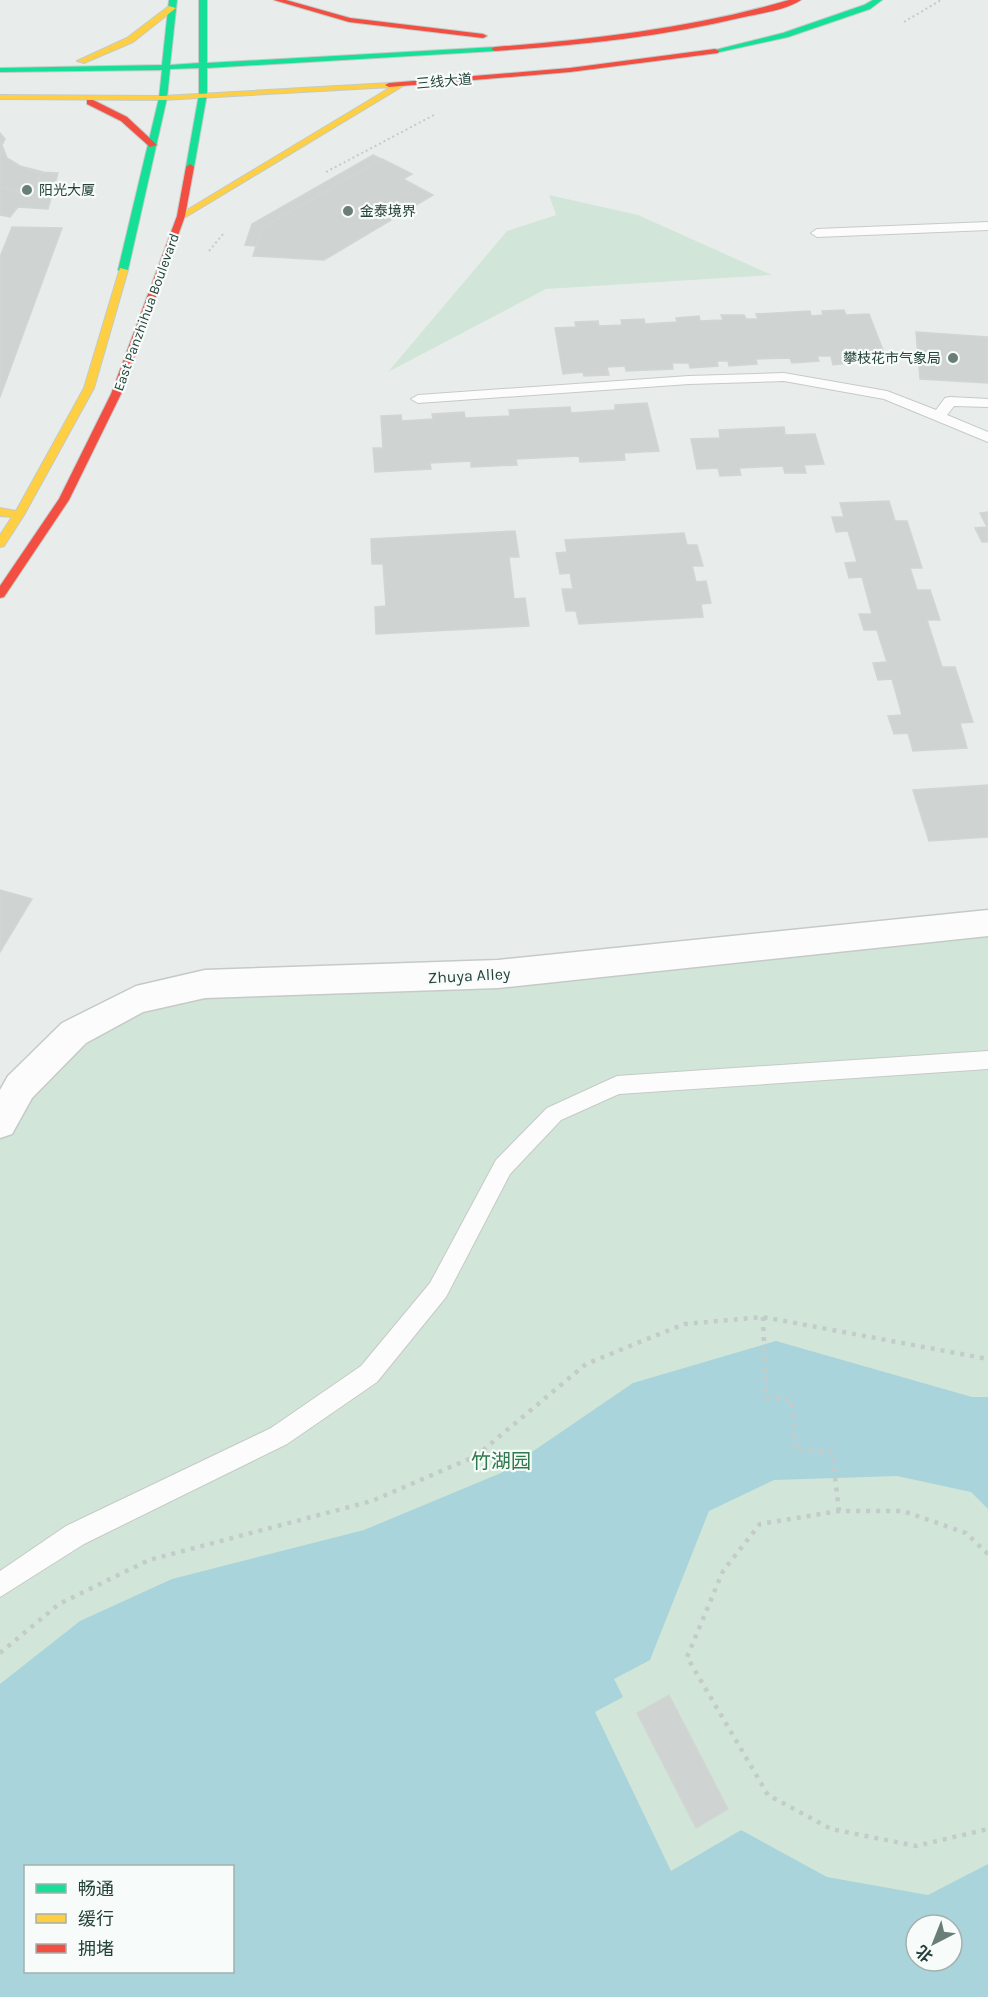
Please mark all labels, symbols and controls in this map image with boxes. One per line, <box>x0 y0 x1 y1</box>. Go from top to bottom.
street label: 三线大道 <box>415 71 473 92</box>
place label: 阳光大厦 <box>39 182 95 199</box>
marker: 阳光大厦 <box>20 183 34 197</box>
place label: 金泰境界 <box>360 203 416 220</box>
marker: 金泰境界 <box>341 204 355 218</box>
street label: East Panzhihua Boulevard <box>110 231 183 393</box>
place label: 攀枝花市气象局 <box>843 350 941 367</box>
marker: 攀枝花市气象局 <box>946 351 960 365</box>
street label: Zhuya Alley <box>427 964 511 987</box>
park label: 竹湖园 <box>471 1450 531 1473</box>
legend <box>24 1865 234 1973</box>
text: 畅通 <box>78 1878 114 1900</box>
text: 缓行 <box>78 1908 114 1930</box>
north arrow <box>904 1913 964 1973</box>
text: 拥堵 <box>78 1938 114 1960</box>
text: 北 <box>912 1941 937 1966</box>

